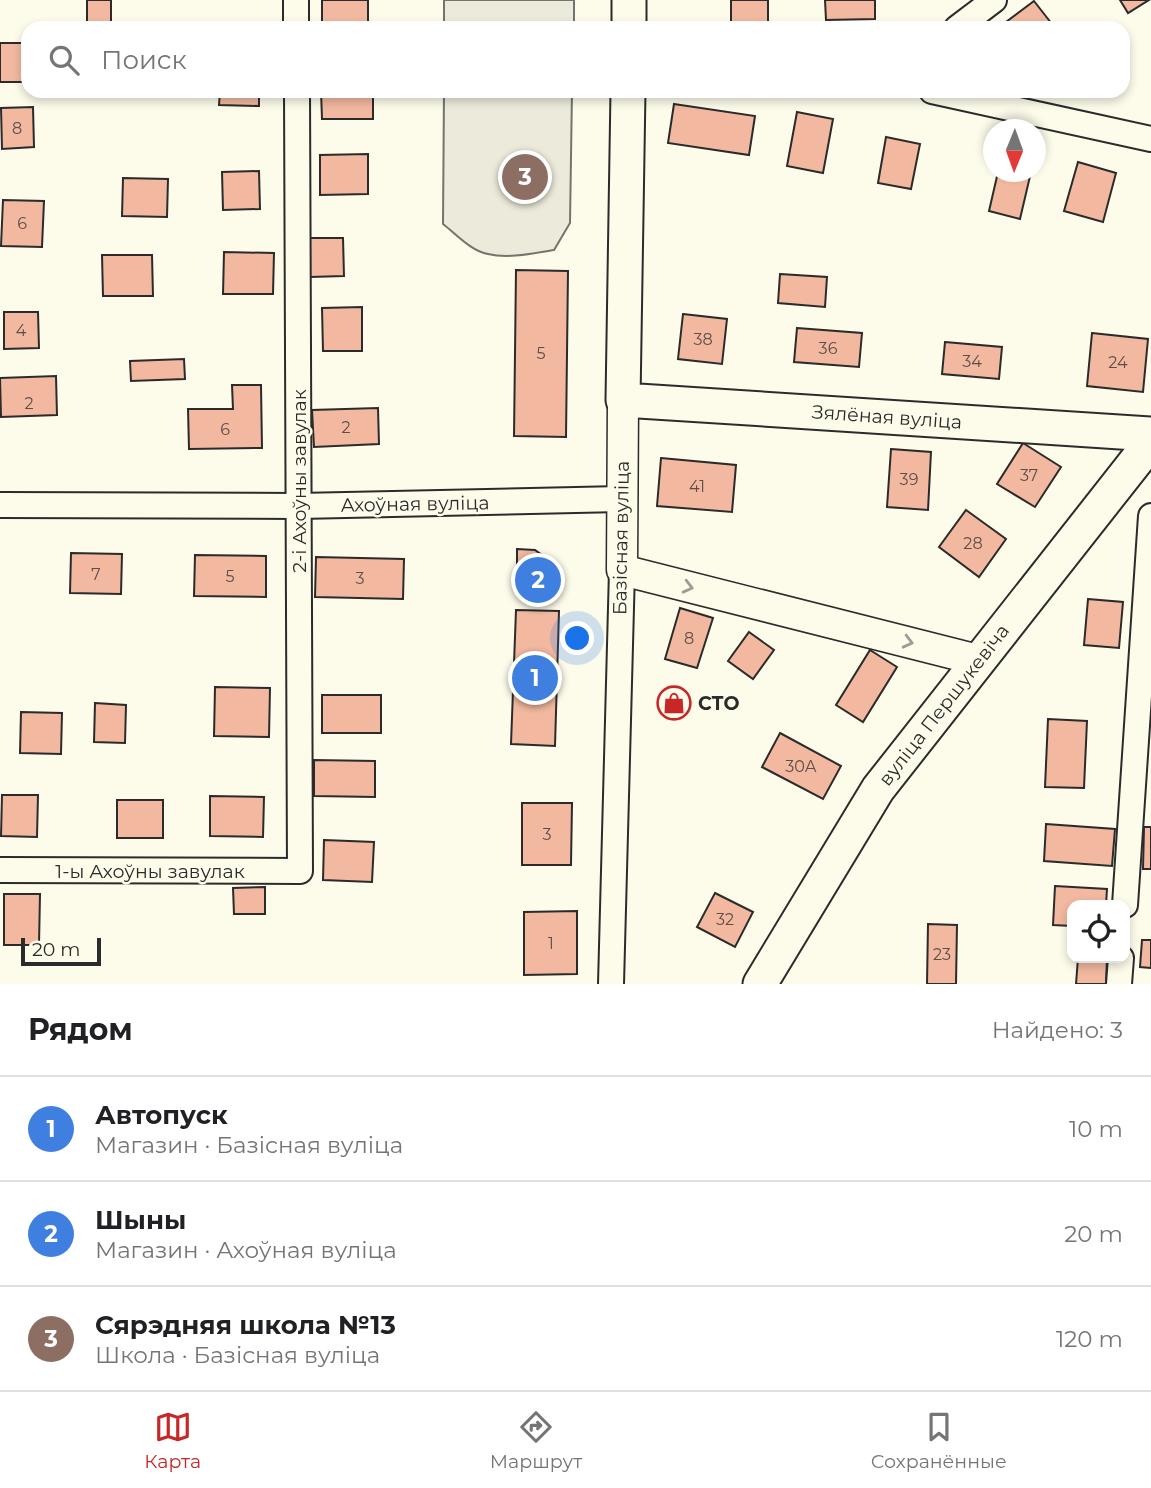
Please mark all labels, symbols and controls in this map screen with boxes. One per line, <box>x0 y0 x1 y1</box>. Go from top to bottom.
search box <box>21 21 1130 98</box>
icon: search <box>45 41 83 79</box>
text: Поиск <box>101 44 187 76</box>
house number: 8 <box>12 119 22 138</box>
north arrow <box>983 119 1046 182</box>
pin: 3 <box>502 151 548 203</box>
house number: 6 <box>17 214 27 233</box>
house number: 4 <box>16 321 27 340</box>
house number: 38 <box>693 330 713 349</box>
house number: 36 <box>819 339 838 358</box>
house number: 5 <box>536 344 546 363</box>
house number: 34 <box>962 352 982 371</box>
house number: 24 <box>1108 353 1128 372</box>
street label: 2-і Ахоўны завулак <box>288 389 311 573</box>
house number: 2 <box>24 394 34 413</box>
street label: Зялёная вуліца <box>811 400 963 434</box>
house number: 2 <box>341 418 351 437</box>
house number: 6 <box>220 420 230 439</box>
street label: Базісная вуліца <box>608 461 634 615</box>
house number: 37 <box>1020 466 1038 485</box>
house number: 39 <box>900 470 918 489</box>
house number: 41 <box>689 477 705 496</box>
street label: Ахоўная вуліца <box>340 491 490 517</box>
house number: 28 <box>963 534 983 553</box>
pin: 2 <box>515 554 561 606</box>
house number: 7 <box>91 565 101 584</box>
house number: 5 <box>225 567 235 586</box>
house number: 3 <box>355 569 365 588</box>
one-way arrow <box>682 579 694 593</box>
street label: вуліца Першукевіча <box>874 620 1014 790</box>
your location <box>560 621 594 655</box>
house number: 8 <box>684 629 694 648</box>
one-way arrow <box>902 634 914 648</box>
pin: 1 <box>512 652 558 704</box>
shop icon: СТО <box>655 684 693 722</box>
place label: СТО <box>698 692 739 715</box>
house number: 30А <box>785 757 817 776</box>
house number: 3 <box>542 825 552 844</box>
street label: 1-ы Ахоўны завулак <box>55 860 245 883</box>
map controls <box>1067 900 1130 963</box>
button: locate <box>1067 900 1130 963</box>
house number: 32 <box>716 910 734 929</box>
house number: 1 <box>548 934 554 953</box>
scale bar <box>21 935 102 967</box>
text: 20 m <box>32 938 80 961</box>
house number: 23 <box>933 945 951 964</box>
text: Рядом <box>28 1011 133 1048</box>
text: Найдено: 3 <box>992 1016 1123 1044</box>
text: Автопуск <box>95 1099 228 1131</box>
text: 1 <box>46 1115 56 1143</box>
text: 10 m <box>1069 1115 1123 1143</box>
text: Магазин · Базісная вуліца <box>95 1131 403 1159</box>
text: Шыны <box>95 1204 186 1236</box>
text: 2 <box>44 1220 58 1248</box>
text: 20 m <box>1064 1220 1123 1248</box>
text: Магазин · Ахоўная вуліца <box>95 1236 397 1264</box>
text: Сярэдняя школа №13 <box>95 1309 396 1341</box>
text: 3 <box>44 1325 58 1353</box>
text: 120 m <box>1056 1325 1123 1353</box>
text: Школа · Базісная вуліца <box>95 1341 380 1369</box>
tab: Карта <box>144 1408 201 1473</box>
tab: Маршрут <box>490 1408 582 1473</box>
tab: Сохранённые <box>871 1408 1007 1473</box>

